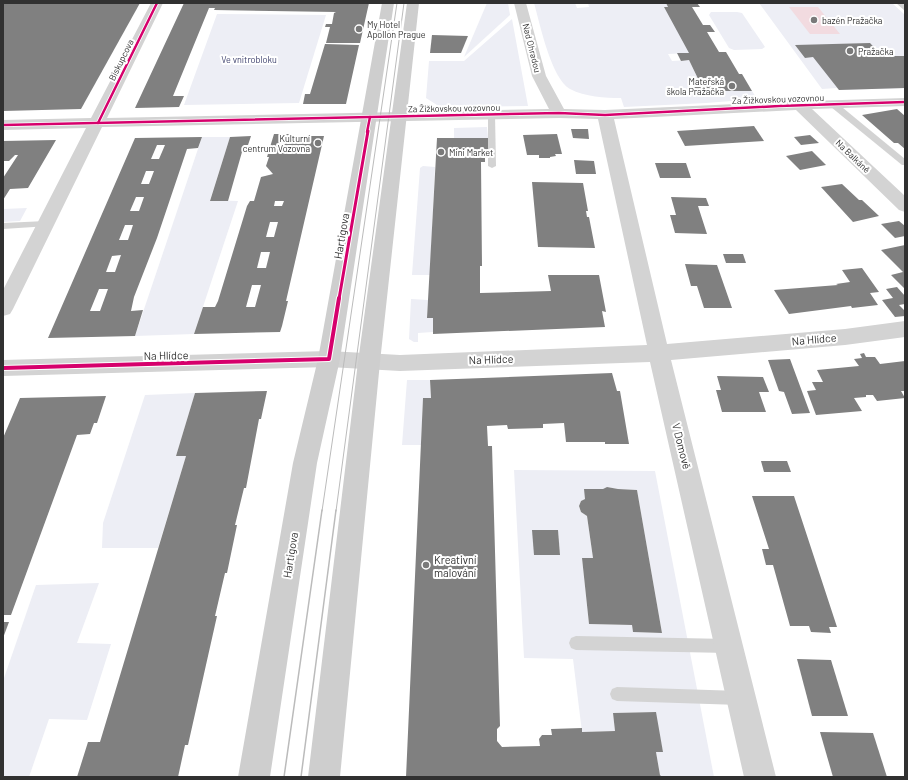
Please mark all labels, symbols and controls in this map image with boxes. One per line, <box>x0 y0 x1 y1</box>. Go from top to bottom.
marker: bazén Pražačka <box>809 15 819 25</box>
place label: bazén Pražačka <box>822 15 882 26</box>
place label: My Hotel Apollon Prague <box>367 19 426 40</box>
street label: Nad Ohradou <box>521 22 543 74</box>
marker: My Hotel Apollon Prague <box>354 24 364 34</box>
street label: Biskupcova <box>106 38 136 82</box>
marker: Pražačka <box>845 46 855 56</box>
place label: Pražačka <box>858 46 894 57</box>
park label: Ve vnitrobloku <box>221 54 277 65</box>
place label: Mateřská škola Pražačka <box>666 76 724 97</box>
marker: Mateřská škola Pražačka <box>727 81 737 91</box>
street label: Za Žižkovskou vozovnou <box>732 92 825 106</box>
street label: Za Žižkovskou vozovnou <box>408 102 500 114</box>
place label: Kulturní centrum Vozovna <box>243 133 310 154</box>
street label: Na Balkáně <box>834 137 873 175</box>
marker: Kulturní centrum Vozovna <box>313 138 323 148</box>
marker: Mini Market <box>436 147 446 157</box>
place label: Mini Market <box>449 147 493 158</box>
street label: Hartigova <box>331 212 351 260</box>
street label: Na Hlídce <box>791 331 837 347</box>
street label: Na Hlídce <box>143 348 189 362</box>
street label: Na Hlídce <box>468 352 514 366</box>
street label: V Domově <box>670 422 694 471</box>
street label: Hartigova <box>280 531 300 579</box>
place label: Kreativní malování <box>434 553 477 579</box>
marker: Kreativní malování <box>421 560 431 570</box>

